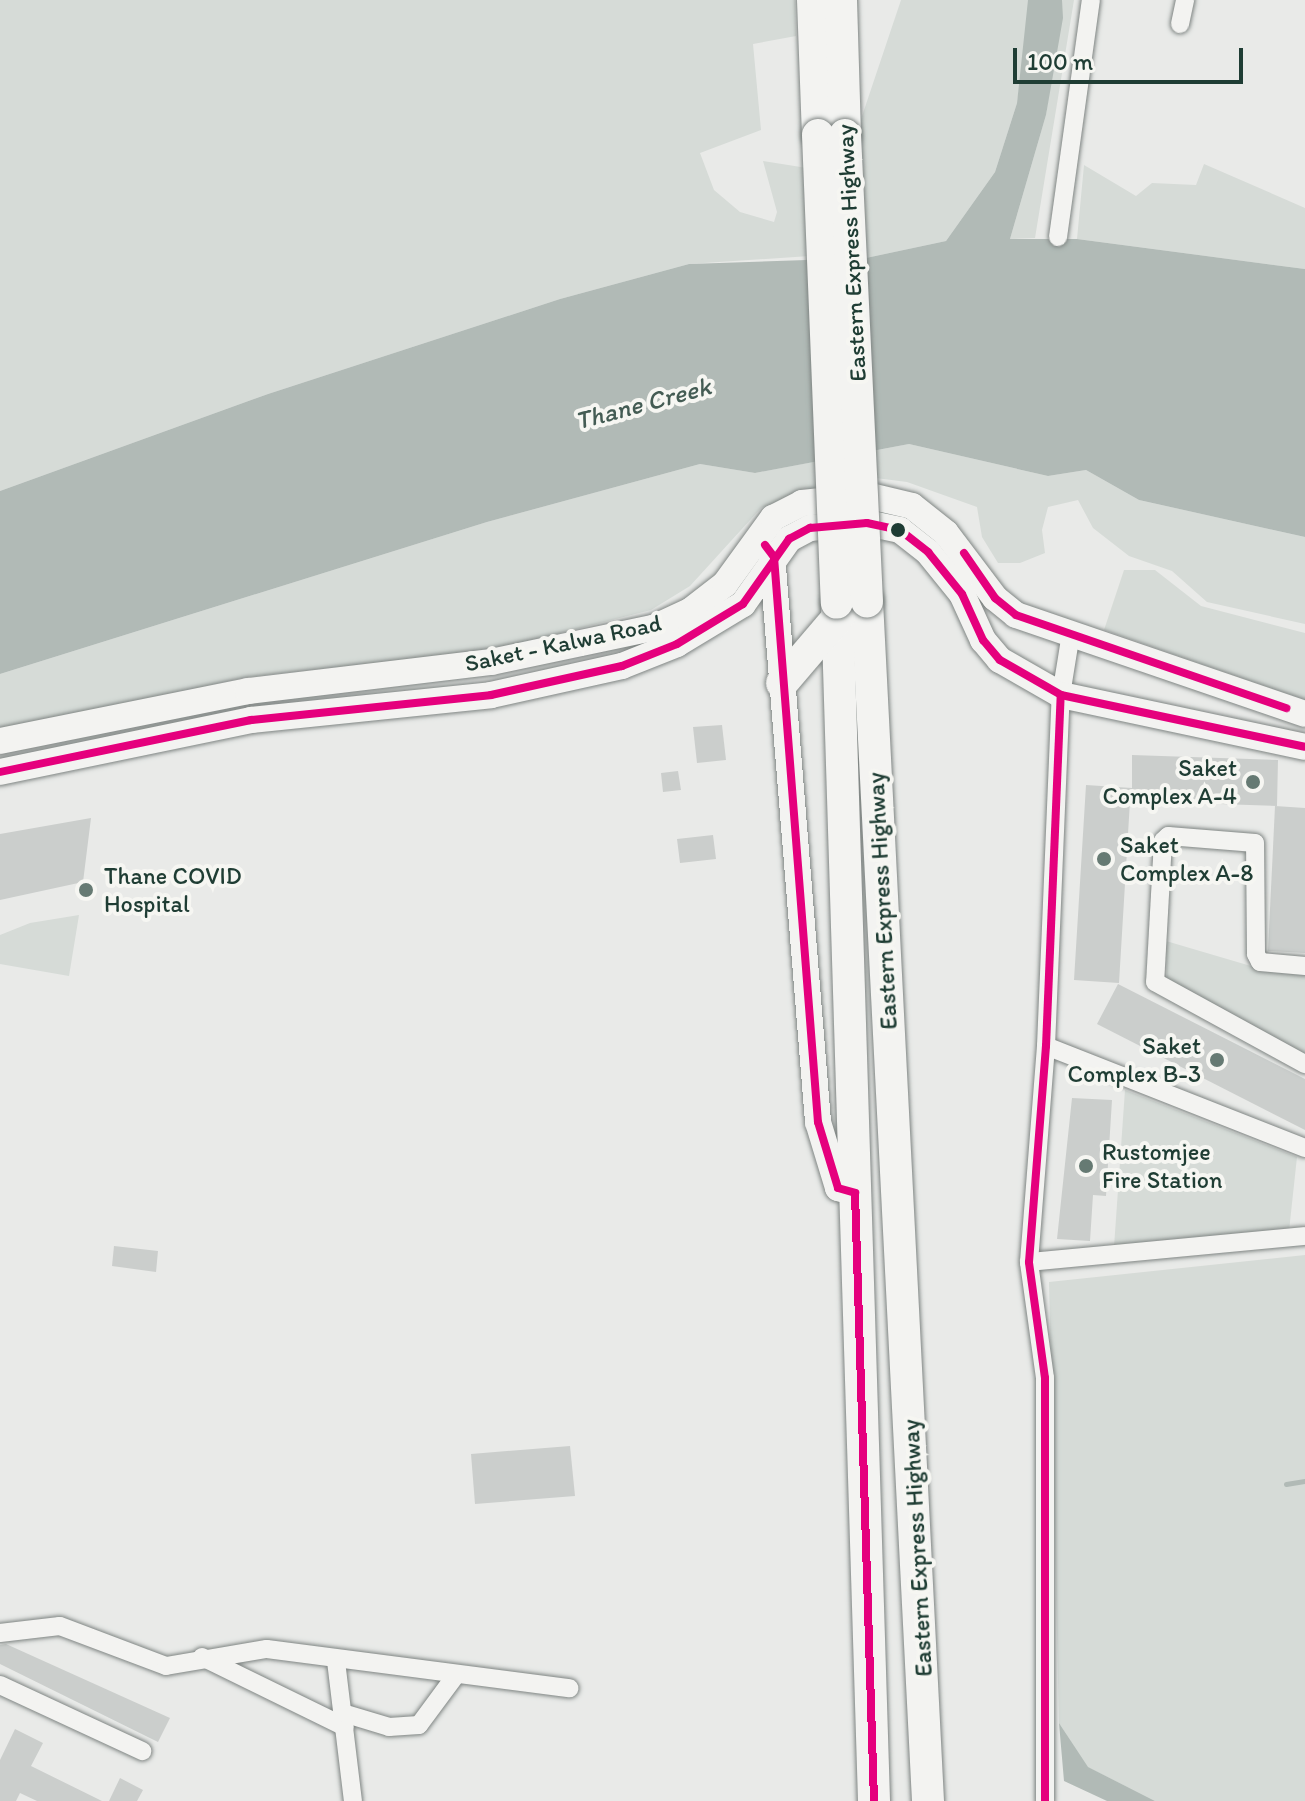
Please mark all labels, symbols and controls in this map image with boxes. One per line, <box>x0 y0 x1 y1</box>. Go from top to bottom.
scale bar <box>1017 32 1247 82</box>
text: 100 m <box>1027 47 1093 76</box>
street label: Eastern Express Highway <box>830 124 872 382</box>
water label: Thane Creek <box>572 371 714 437</box>
unlabelled marker <box>890 522 906 538</box>
street label: Saket - Kalwa Road <box>463 608 663 678</box>
place label: Saket Complex A-4 <box>1102 754 1237 810</box>
street label: Eastern Express Highway <box>861 772 903 1030</box>
marker: Saket Complex A-4 <box>1244 773 1262 791</box>
place label: Saket Complex A-8 <box>1120 831 1253 887</box>
marker: Saket Complex A-8 <box>1095 850 1113 868</box>
place label: Thane COVID Hospital <box>104 862 242 918</box>
marker: Thane COVID Hospital <box>75 879 97 901</box>
place label: Saket Complex B-3 <box>1068 1032 1201 1088</box>
marker: Saket Complex B-3 <box>1208 1051 1226 1069</box>
place label: Rustomjee Fire Station <box>1102 1138 1223 1194</box>
marker: Rustomjee Fire Station <box>1077 1157 1095 1175</box>
street label: Eastern Express Highway <box>896 1419 938 1677</box>

